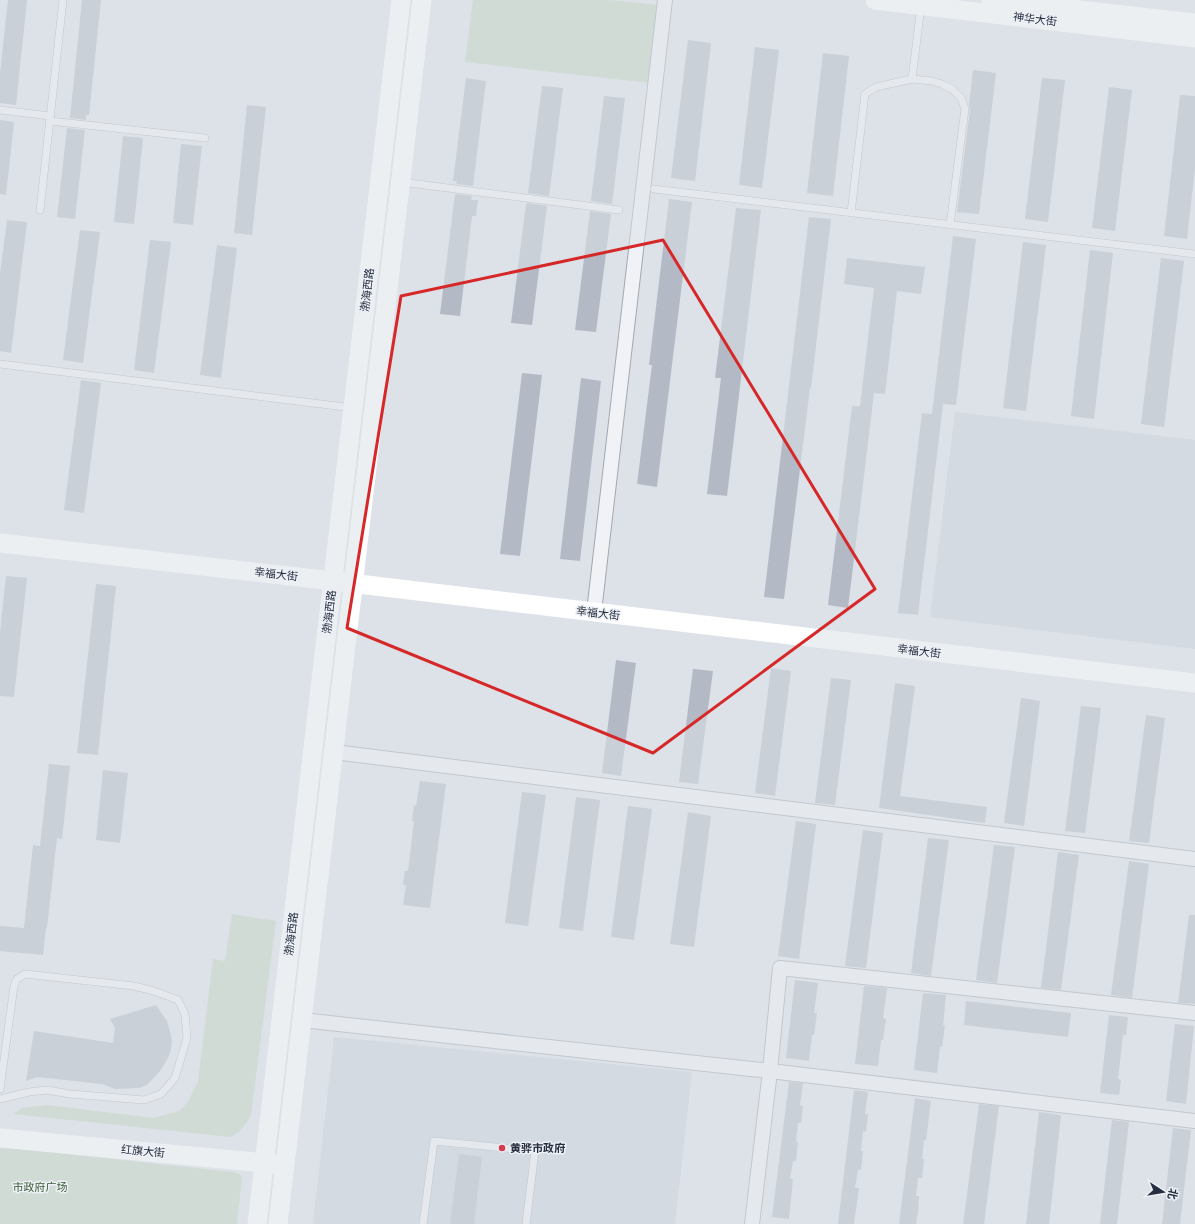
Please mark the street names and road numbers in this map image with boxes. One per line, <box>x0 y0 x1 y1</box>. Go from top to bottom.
street label: 神华大街 <box>1012 10 1058 29</box>
street label: 渤海西路 <box>358 267 377 313</box>
street label: 幸福大街 <box>253 565 299 584</box>
street label: 渤海西路 <box>320 589 339 635</box>
street label: 幸福大街 <box>575 604 621 623</box>
street label: 幸福大街 <box>896 642 942 661</box>
street label: 渤海西路 <box>282 911 301 957</box>
street label: 红旗大街 <box>120 1143 165 1160</box>

